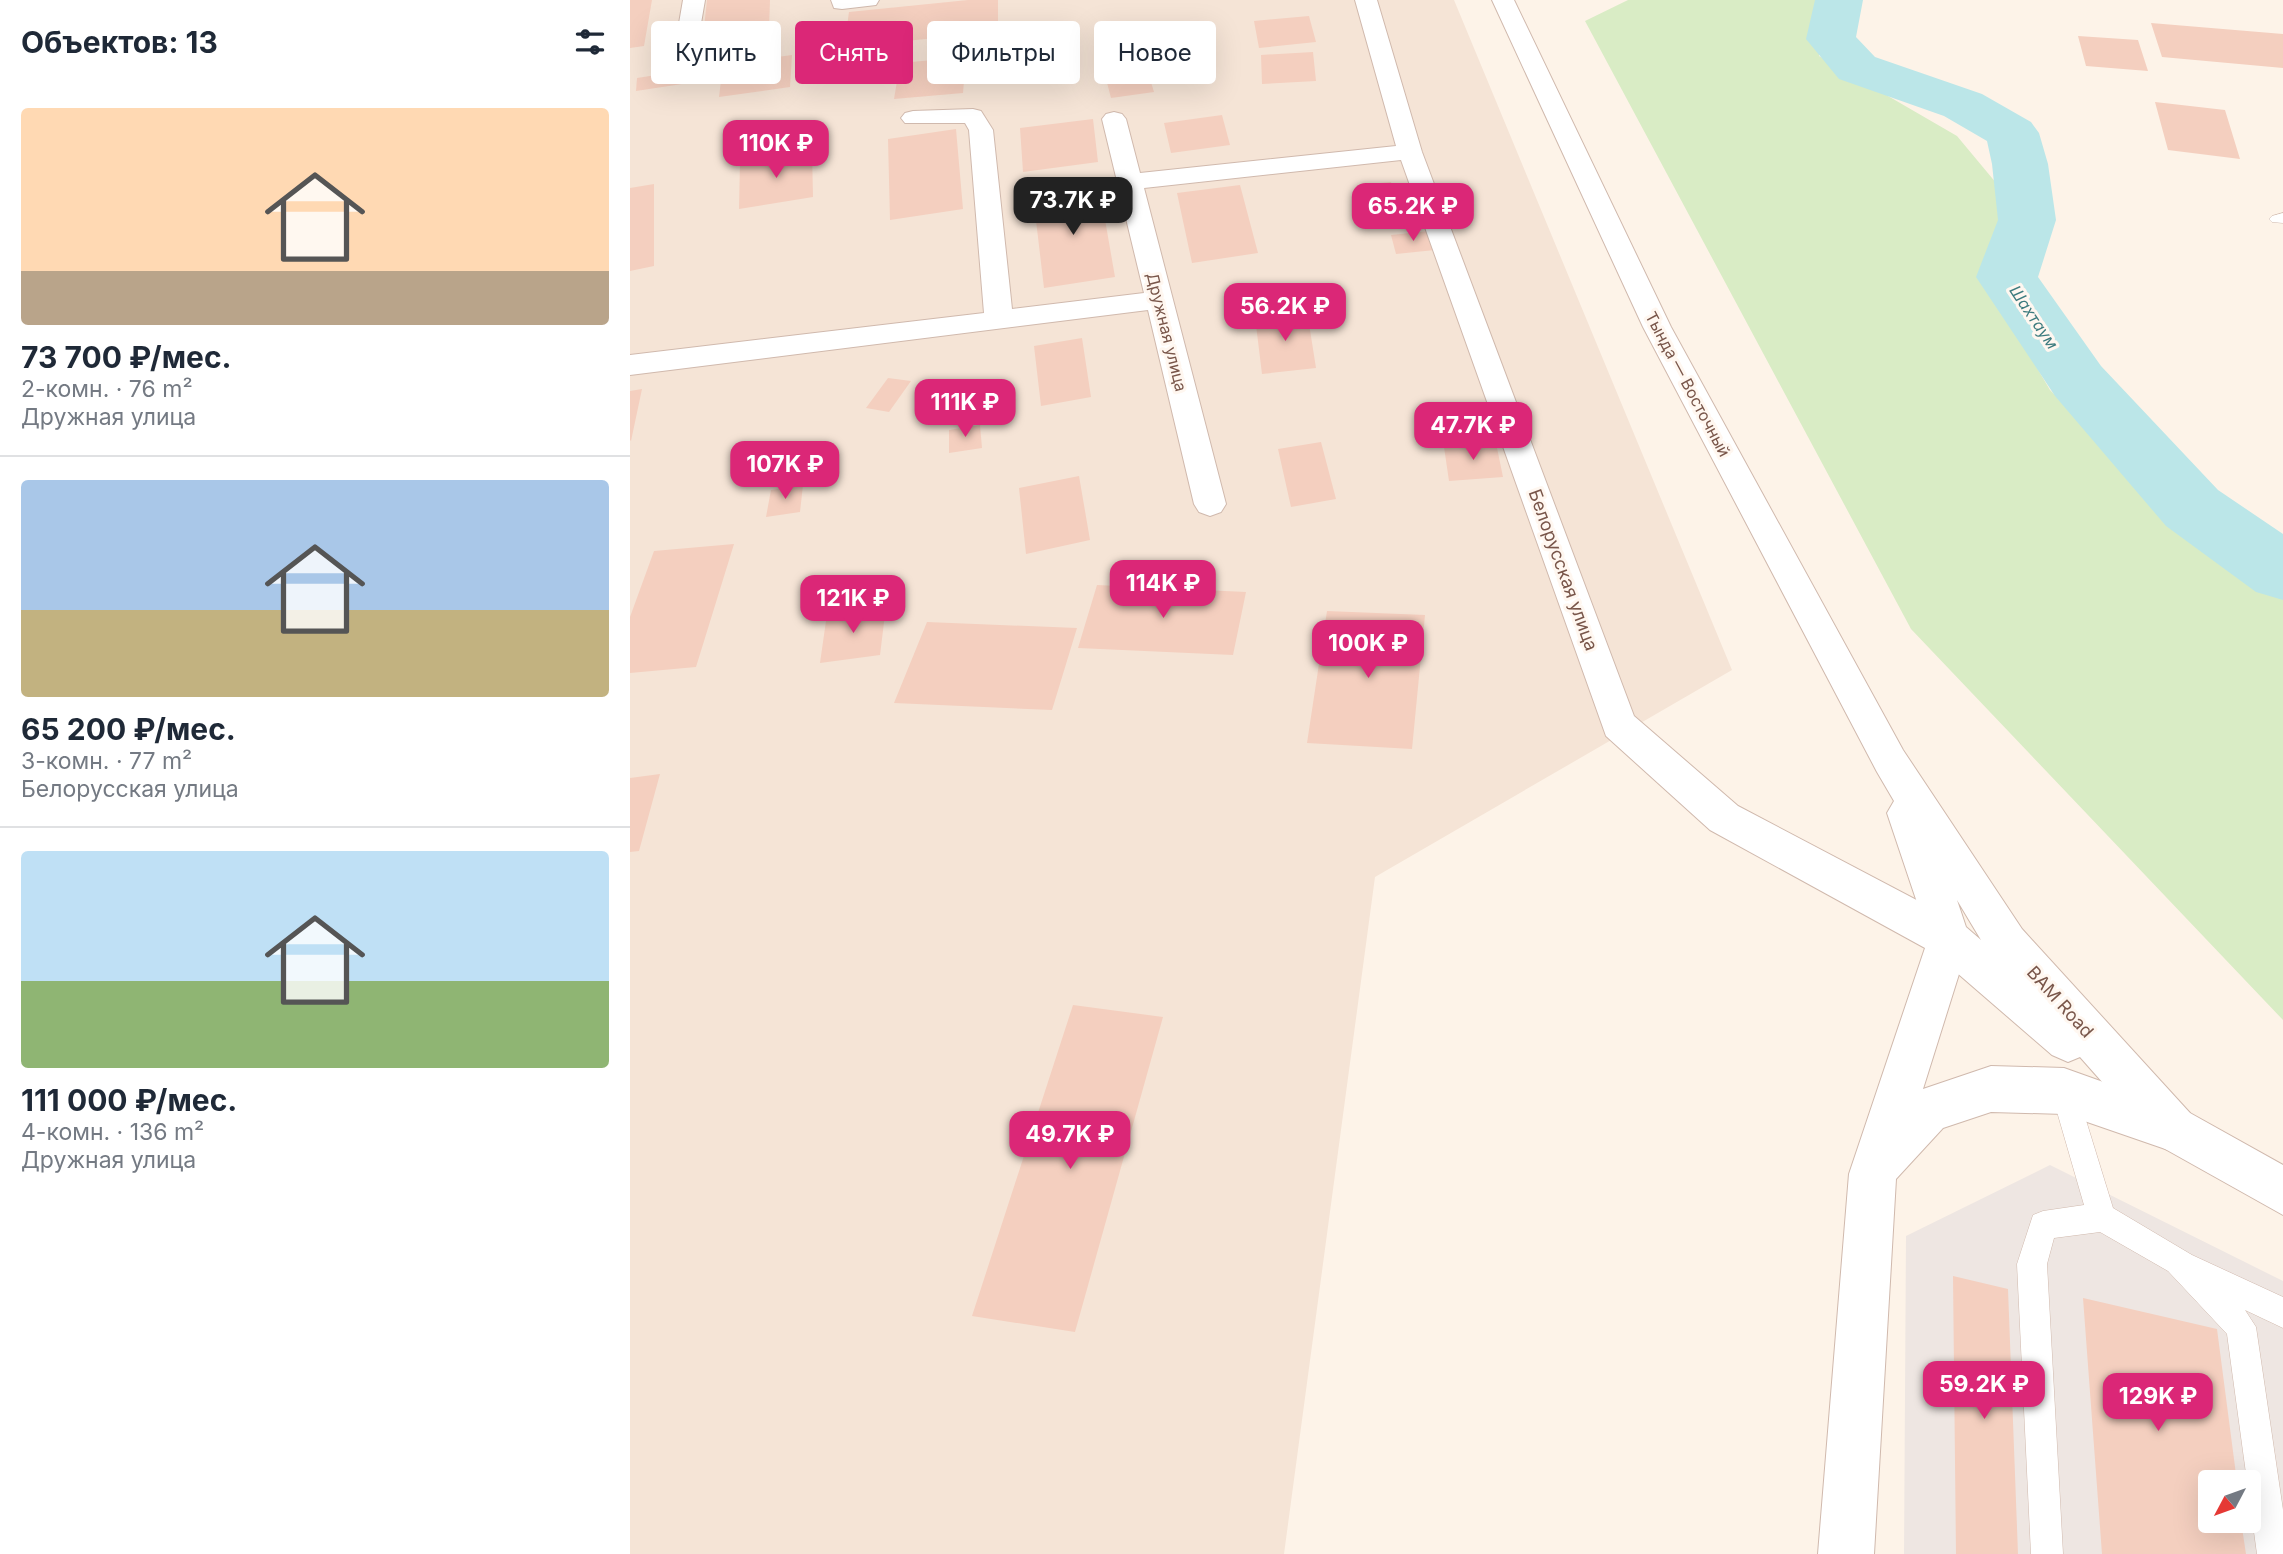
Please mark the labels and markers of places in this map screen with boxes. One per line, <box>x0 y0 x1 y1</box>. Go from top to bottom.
pin: 110K ₽ <box>719 120 833 180</box>
pin: 73.7K ₽ <box>1008 177 1138 237</box>
pin: 65.2K ₽ <box>1348 184 1478 243</box>
pin: 56.2K ₽ <box>1220 284 1350 343</box>
pin: 111K ₽ <box>908 380 1022 439</box>
pin: 47.7K ₽ <box>1408 402 1538 462</box>
pin: 107K ₽ <box>728 442 842 501</box>
pin: 114K ₽ <box>1106 560 1220 620</box>
pin: 121K ₽ <box>796 576 910 635</box>
pin: 100K ₽ <box>1311 620 1425 680</box>
pin: 49.7K ₽ <box>1005 1112 1135 1171</box>
pin: 59.2K ₽ <box>1919 1362 2049 1421</box>
pin: 129K ₽ <box>2101 1374 2215 1433</box>

